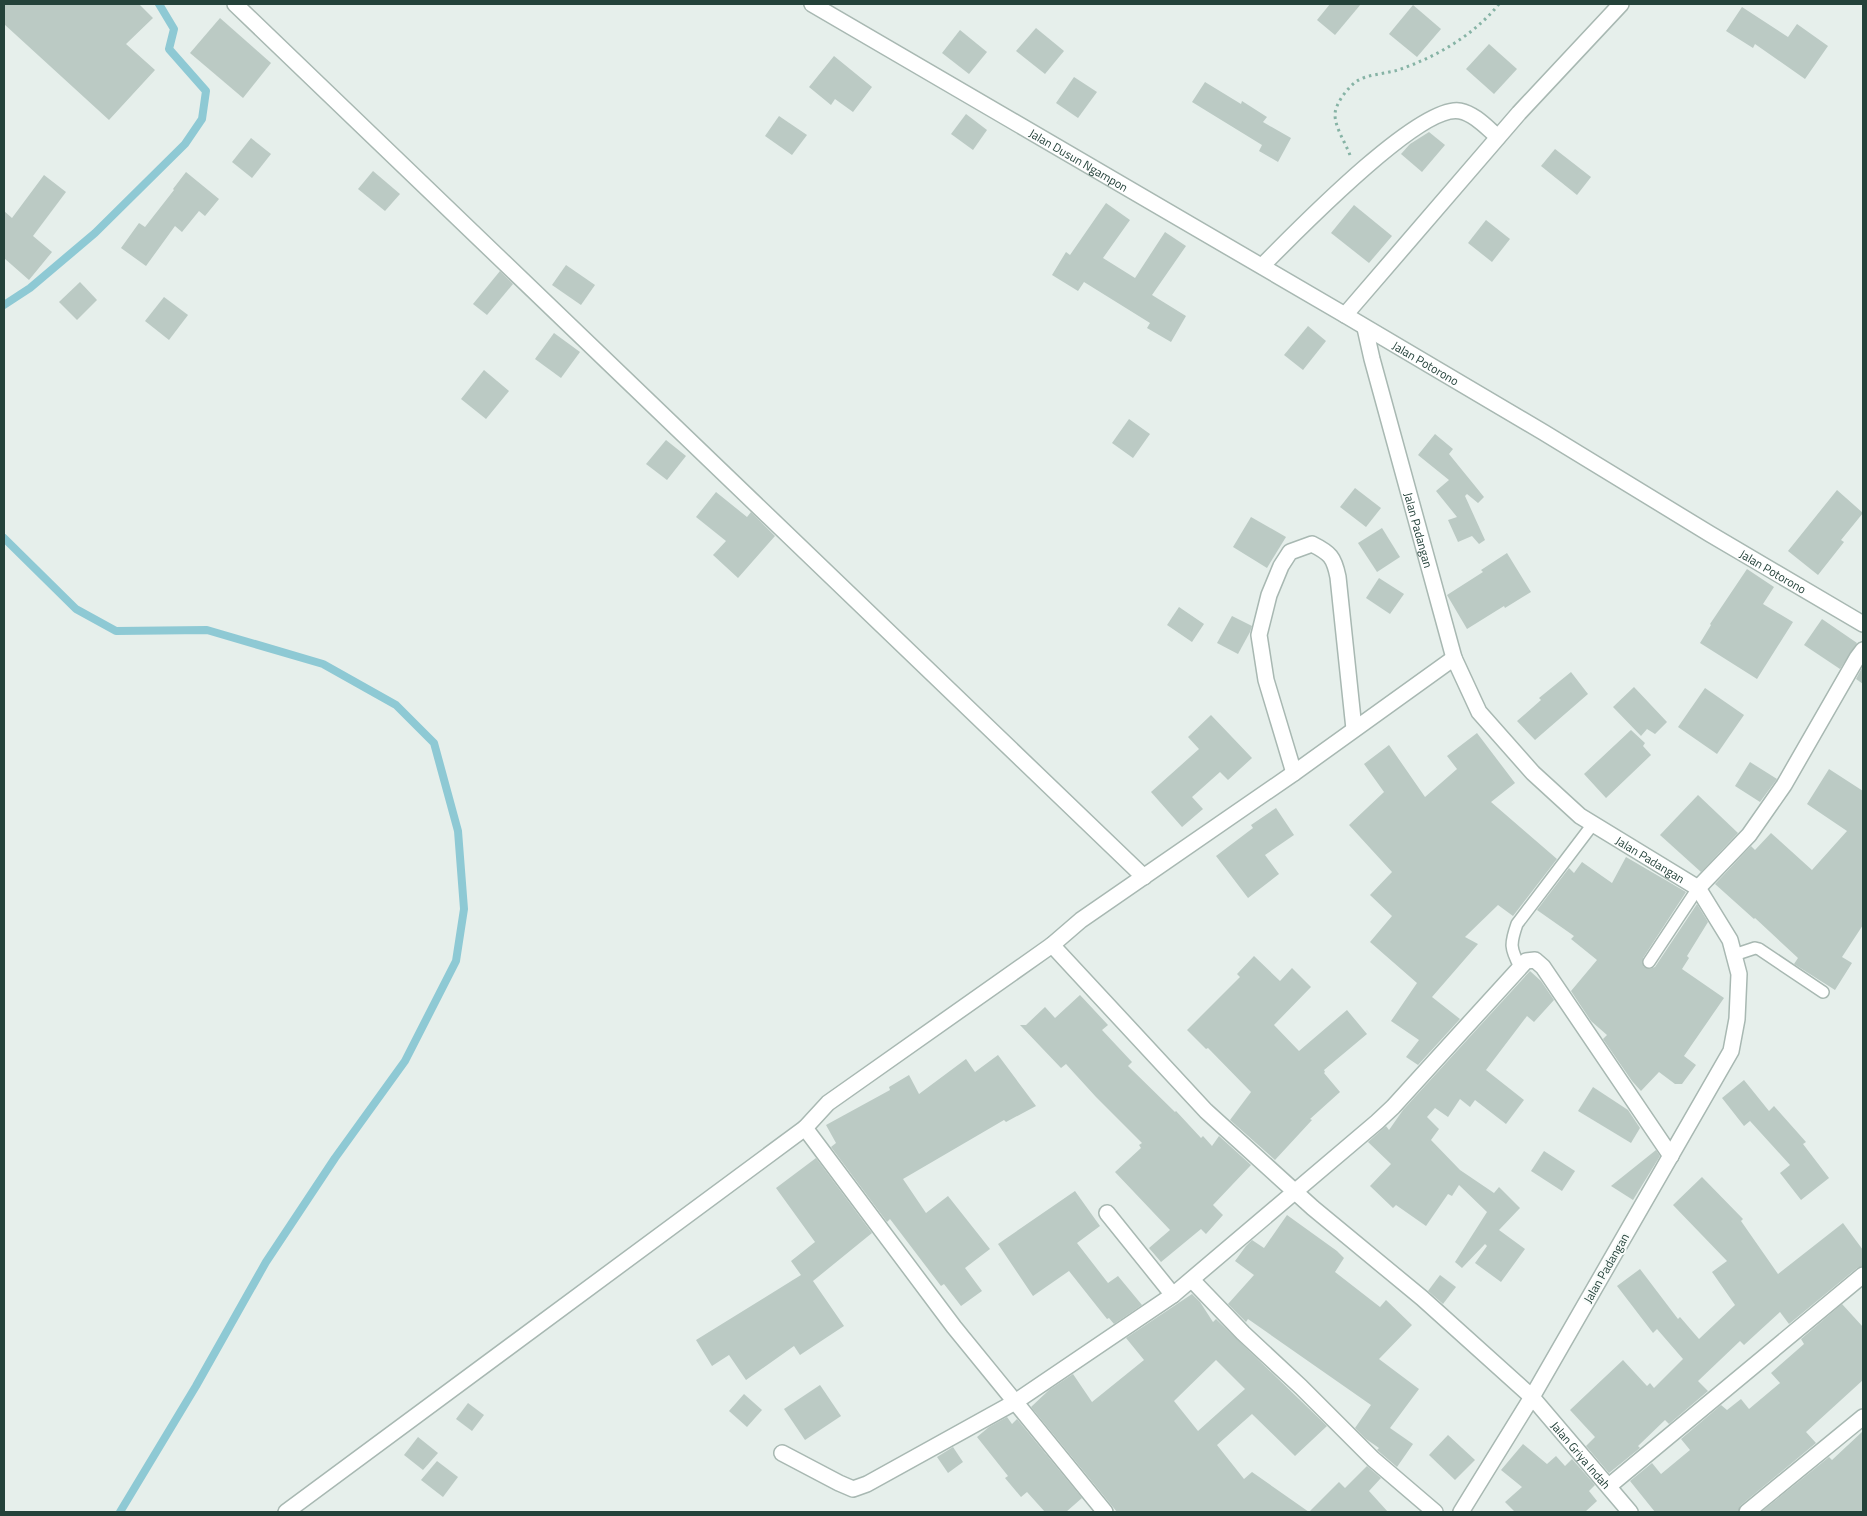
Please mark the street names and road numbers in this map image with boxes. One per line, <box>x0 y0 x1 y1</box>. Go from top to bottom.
street label: Jalan Dusun Ngampon <box>1026 123 1132 196</box>
street label: Jalan Potorono <box>1389 336 1463 390</box>
street label: Jalan Padangan <box>1399 490 1438 570</box>
street label: Jalan Potorono <box>1736 544 1810 598</box>
street label: Jalan Padangan <box>1612 831 1689 887</box>
street label: Jalan Padangan <box>1578 1230 1634 1306</box>
street label: Jalan Griya Indah <box>1547 1416 1616 1493</box>

